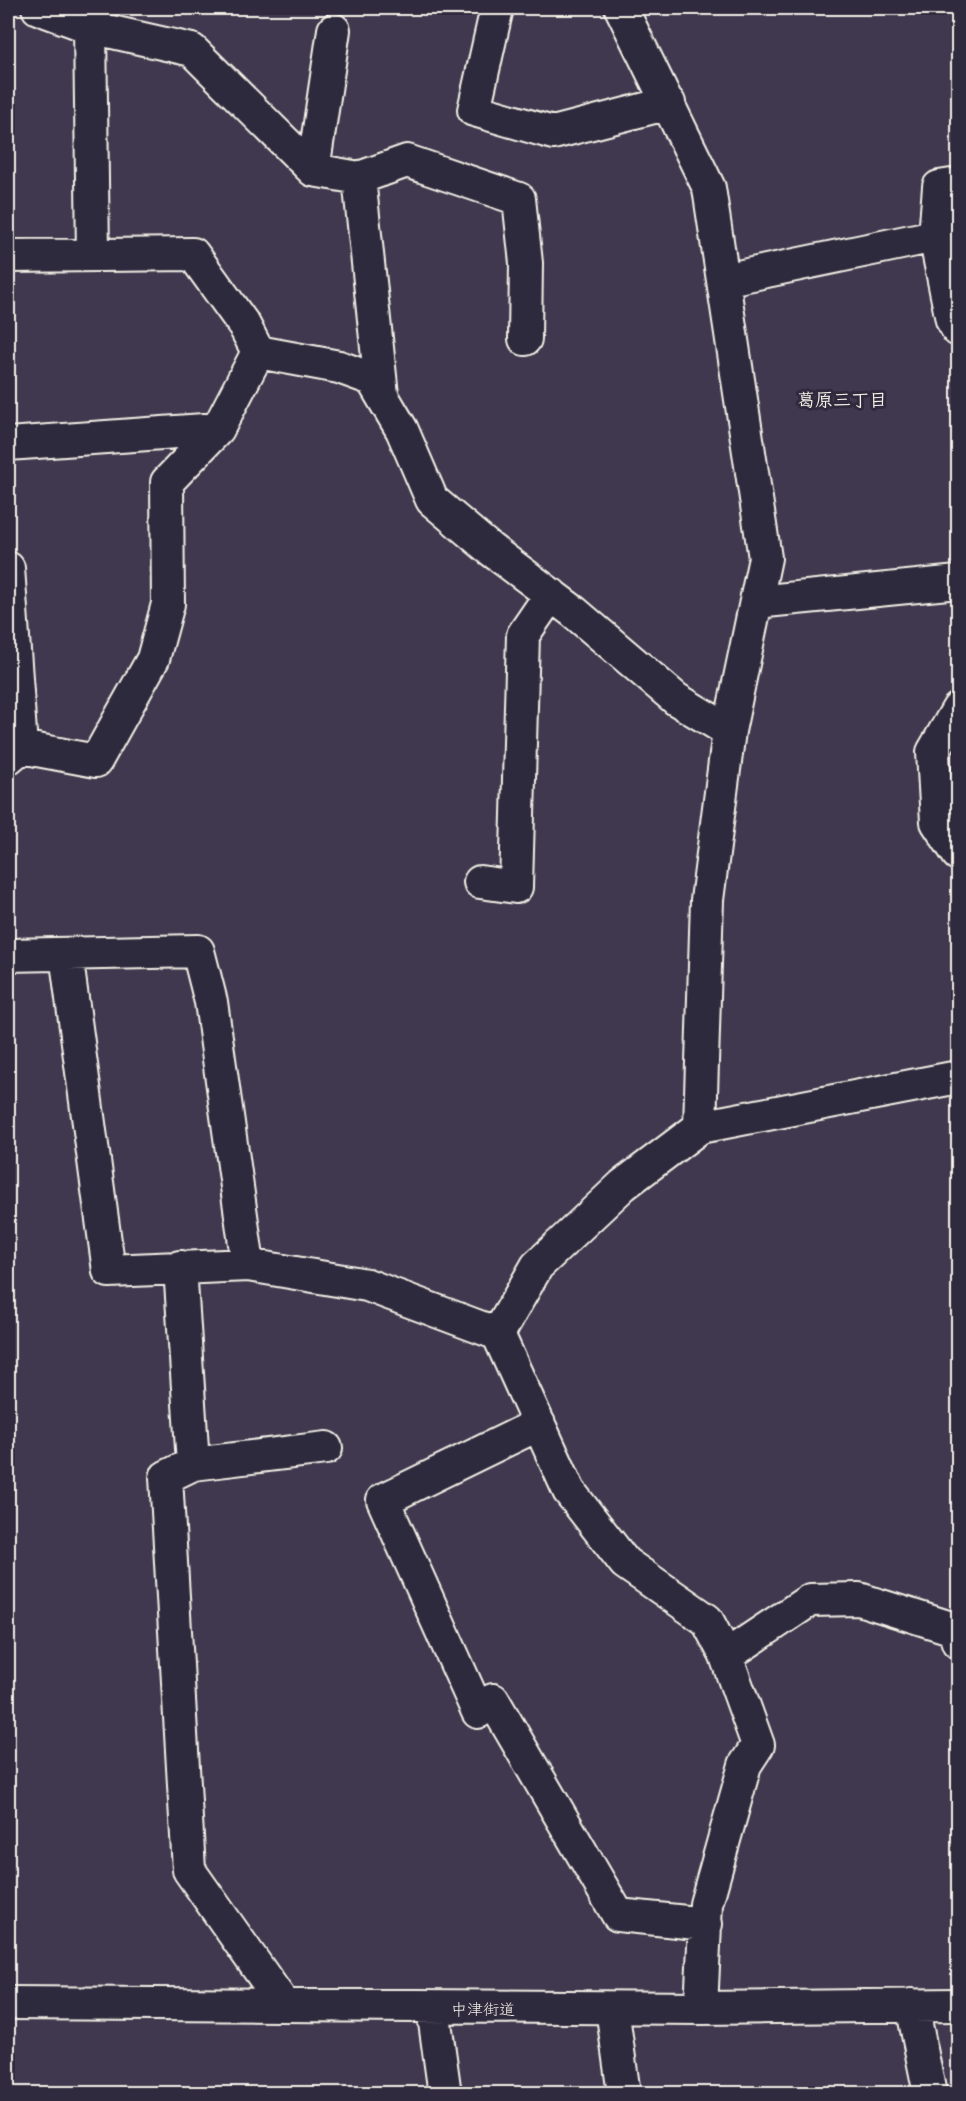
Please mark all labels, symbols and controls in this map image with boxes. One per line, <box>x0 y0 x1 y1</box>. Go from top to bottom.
district label: 葛原三丁目 <box>797 385 887 412</box>
street label: 中津街道 <box>451 1996 515 2020</box>

